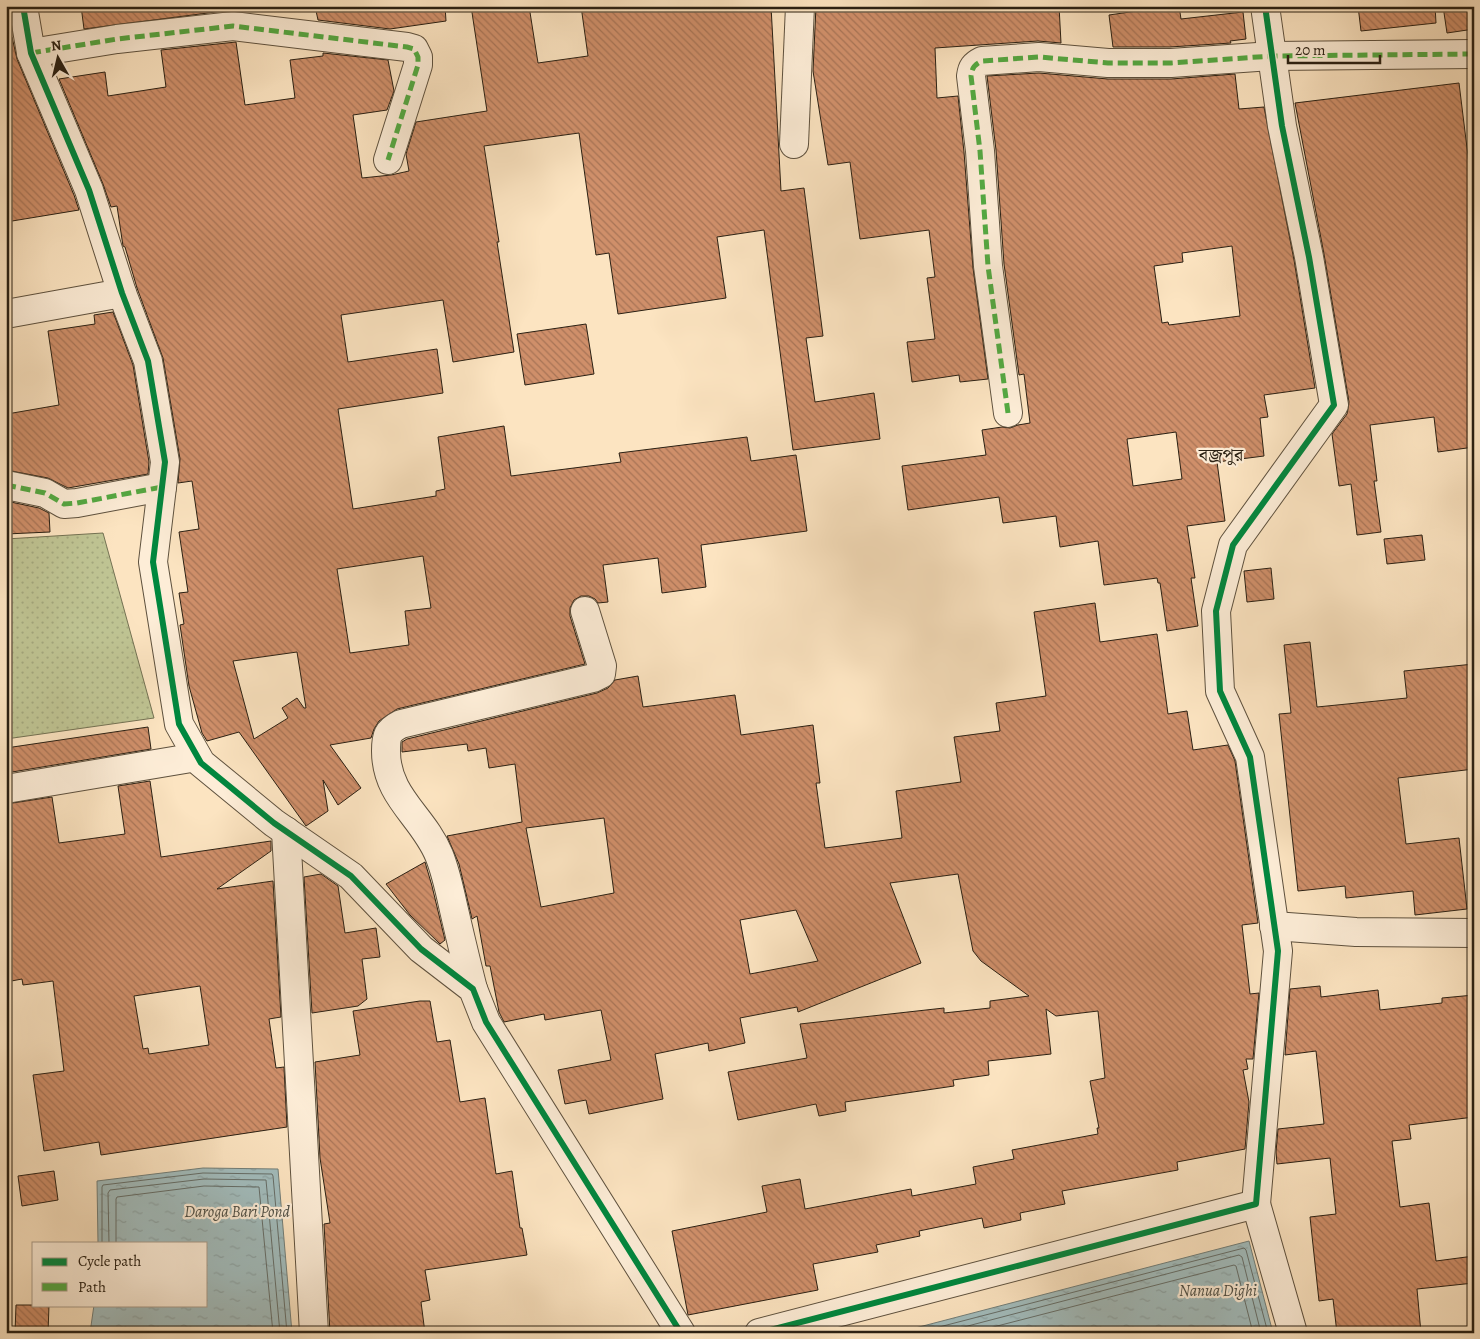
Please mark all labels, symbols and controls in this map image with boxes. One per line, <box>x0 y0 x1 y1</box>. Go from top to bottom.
north arrow <box>32 32 82 82</box>
scale bar <box>1288 32 1380 64</box>
text: N <box>50 36 63 56</box>
text: 20 m <box>1295 40 1326 60</box>
district label: বজ্রপুর <box>1198 443 1244 467</box>
water label: Daroga Bari Pond <box>184 1201 290 1223</box>
legend <box>32 1242 208 1306</box>
text: Cycle path <box>78 1251 141 1271</box>
text: Path <box>78 1277 106 1297</box>
water label: Nanua Dighi <box>1179 1280 1257 1302</box>

